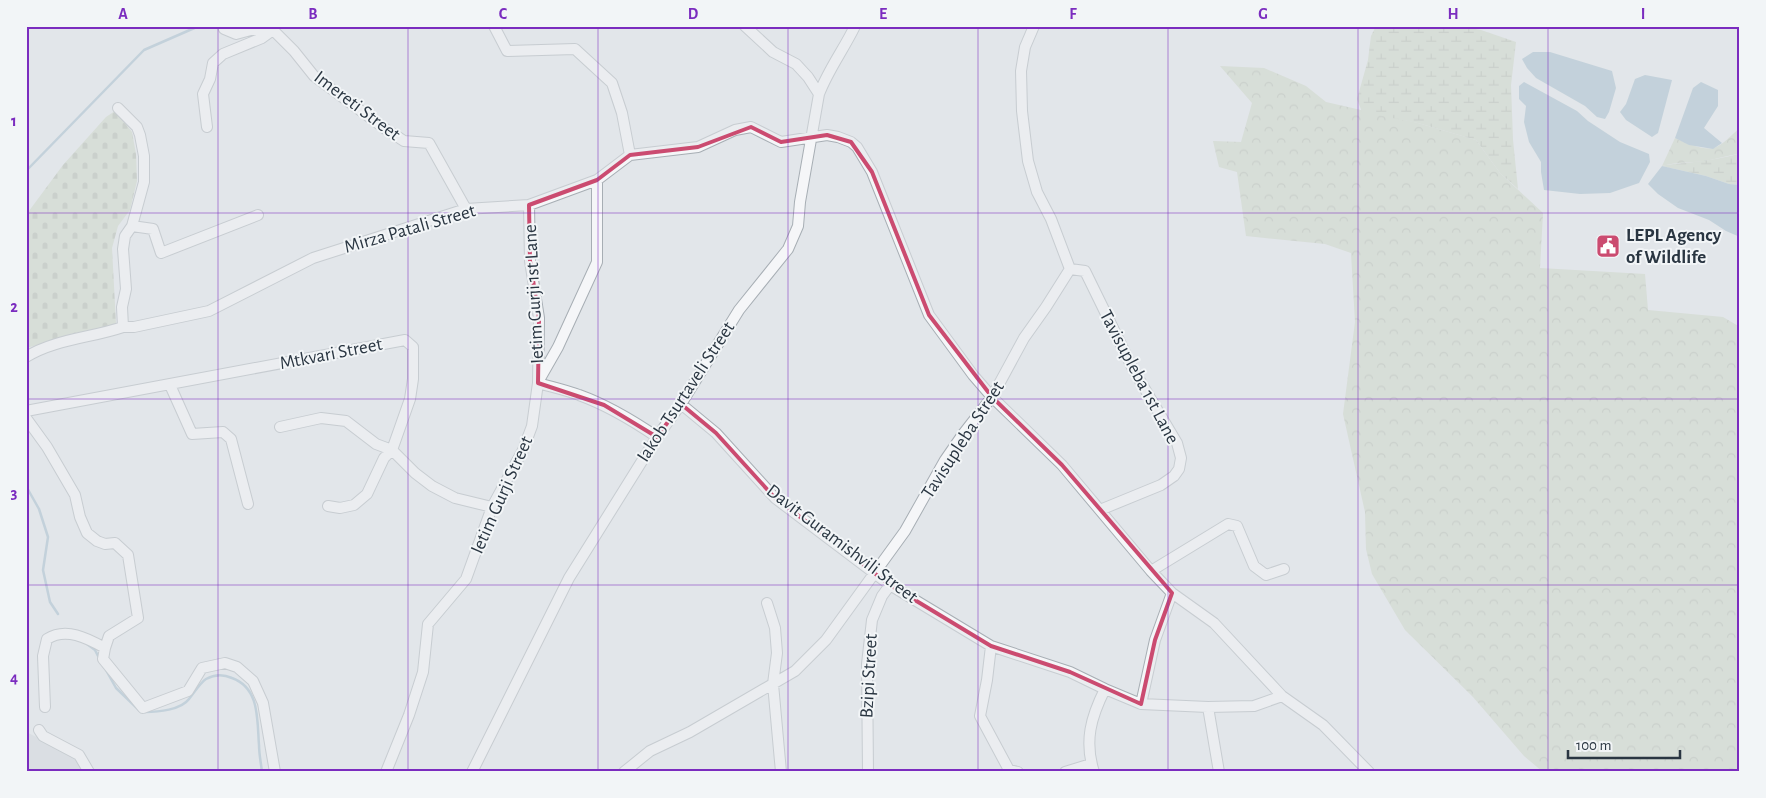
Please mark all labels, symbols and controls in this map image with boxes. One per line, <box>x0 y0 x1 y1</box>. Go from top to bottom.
text: A <box>118 6 128 22</box>
text: B <box>308 6 318 22</box>
text: C <box>499 6 508 22</box>
text: D <box>688 6 699 22</box>
text: E <box>879 6 887 22</box>
text: F <box>1069 6 1077 22</box>
text: G <box>1258 6 1268 22</box>
text: H <box>1447 6 1459 22</box>
text: I <box>1641 6 1645 22</box>
street label: Imereti Street <box>310 68 404 144</box>
text: 1 <box>11 113 17 129</box>
street label: Mirza Patali Street <box>342 201 478 257</box>
street label: Ietim Gurji 1st Lane <box>521 224 547 364</box>
place label: LEPL Agency of Wildlife <box>1626 226 1722 267</box>
public building icon: LEPL Agency of Wildlife <box>1595 233 1621 259</box>
text: 2 <box>10 299 18 315</box>
street label: Tavisupleba 1st Lane <box>1096 307 1182 447</box>
street label: Iakob Tsurtaveli Street <box>634 318 738 466</box>
street label: Mtkvari Street <box>278 335 384 373</box>
street label: Tavisupleba Street <box>918 378 1008 502</box>
street label: Ietim Gurji Street <box>468 433 536 557</box>
street label: Davit Guramishvili Street <box>763 481 921 607</box>
text: 3 <box>11 485 18 501</box>
street label: Bzipi Street <box>857 633 881 719</box>
text: 4 <box>10 670 18 686</box>
scale bar <box>1568 728 1681 760</box>
text: 100 m <box>1576 738 1611 753</box>

